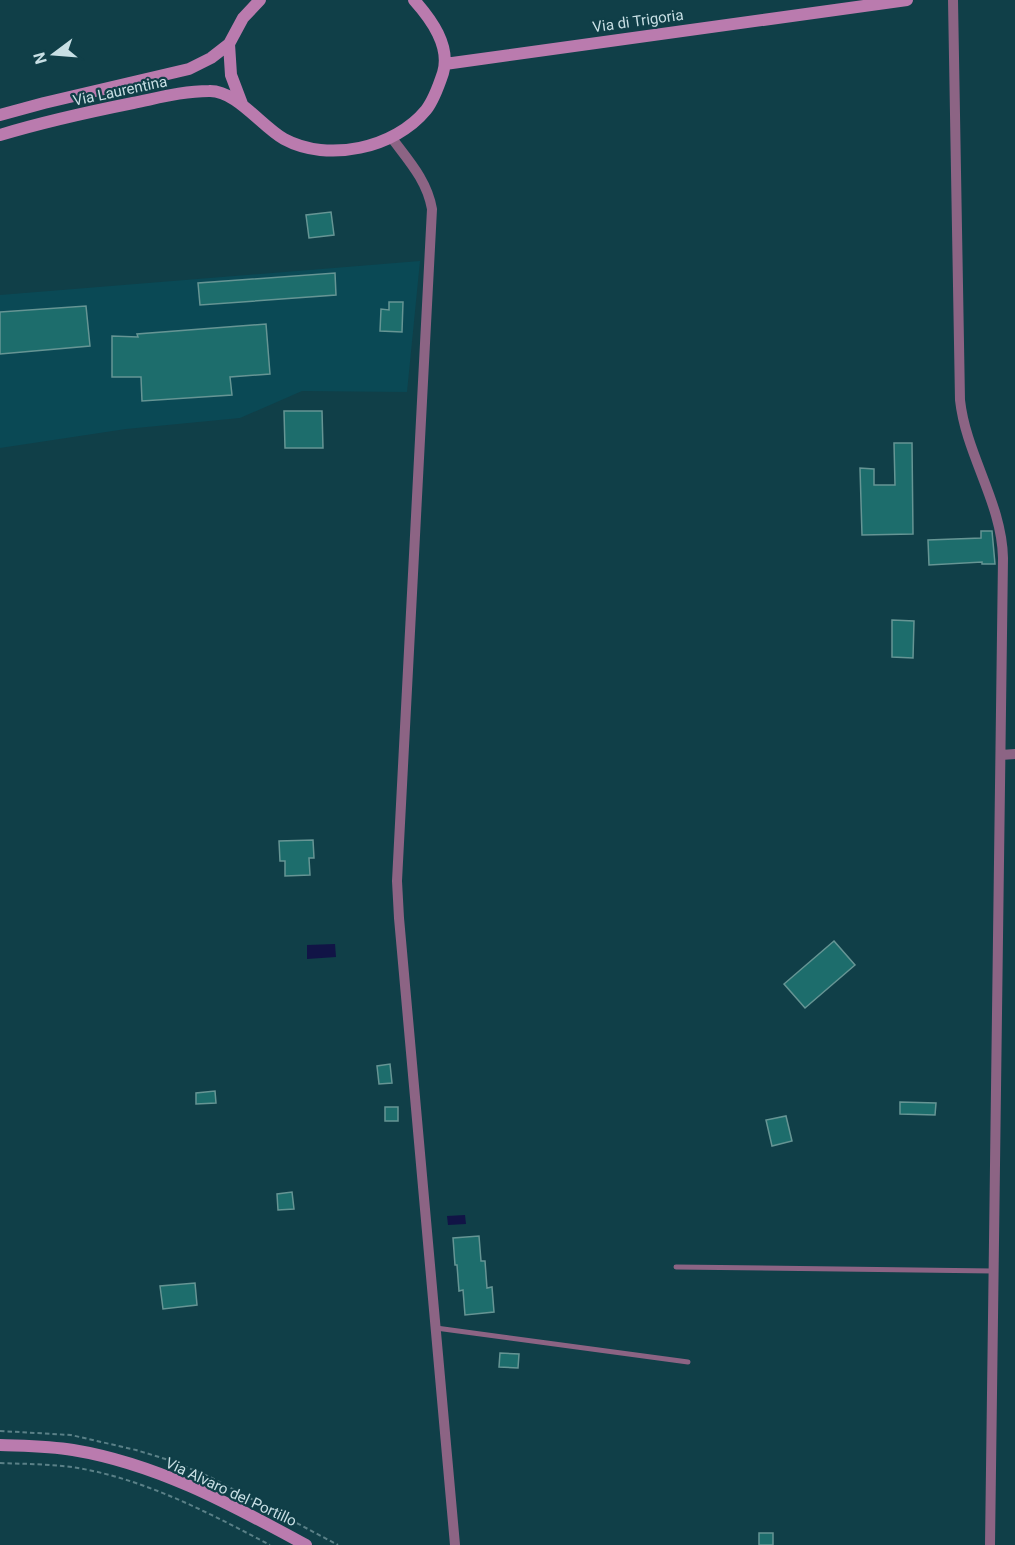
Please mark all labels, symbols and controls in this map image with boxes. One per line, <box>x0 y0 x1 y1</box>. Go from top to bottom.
street label: Via di Trigoria <box>591 6 685 36</box>
north arrow <box>24 24 84 84</box>
text: N <box>29 50 51 66</box>
street label: Via Laurentina <box>71 72 169 110</box>
street label: Via Alvaro del Portillo <box>163 1454 299 1530</box>

